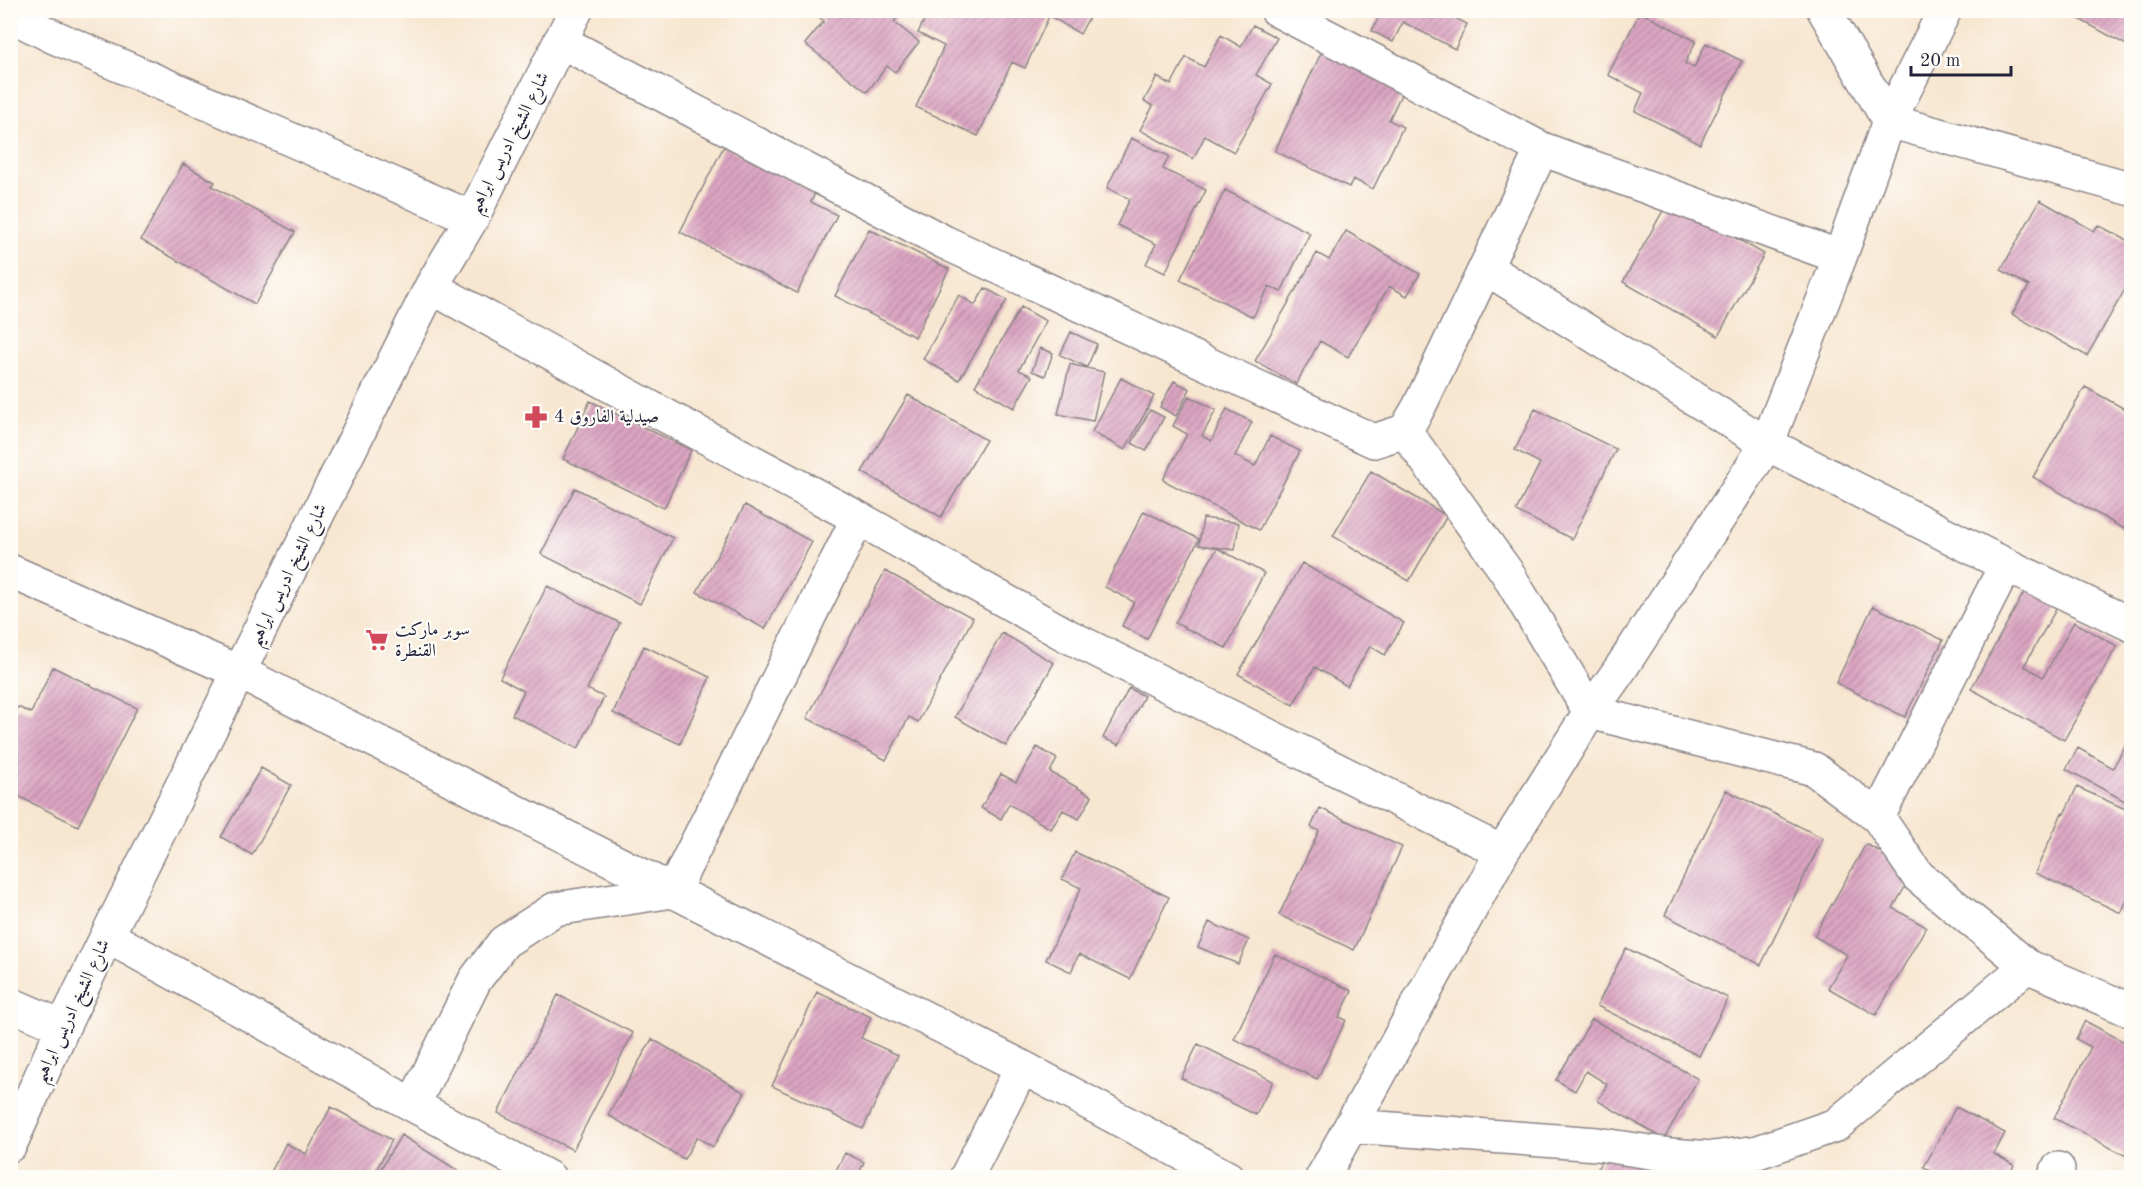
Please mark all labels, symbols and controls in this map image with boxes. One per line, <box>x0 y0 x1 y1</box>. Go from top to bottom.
scale bar <box>1911 39 2012 77</box>
text: 20 m <box>1920 52 1960 70</box>
street label: شارع الشيخ ادريس ابراهيم <box>466 69 560 220</box>
pharmacy icon: صيدلية الفاروق 4 <box>523 404 549 430</box>
place label: صيدلية الفاروق 4 <box>554 408 659 427</box>
street label: شارع الشيخ ادريس ابراهيم <box>246 501 337 653</box>
place label: سوبر ماركت القنطرة <box>395 621 470 662</box>
supermarket icon: سوبر ماركت القنطرة <box>364 627 390 653</box>
street label: شارع الشيخ ادريس ابراهيم <box>31 936 120 1089</box>

